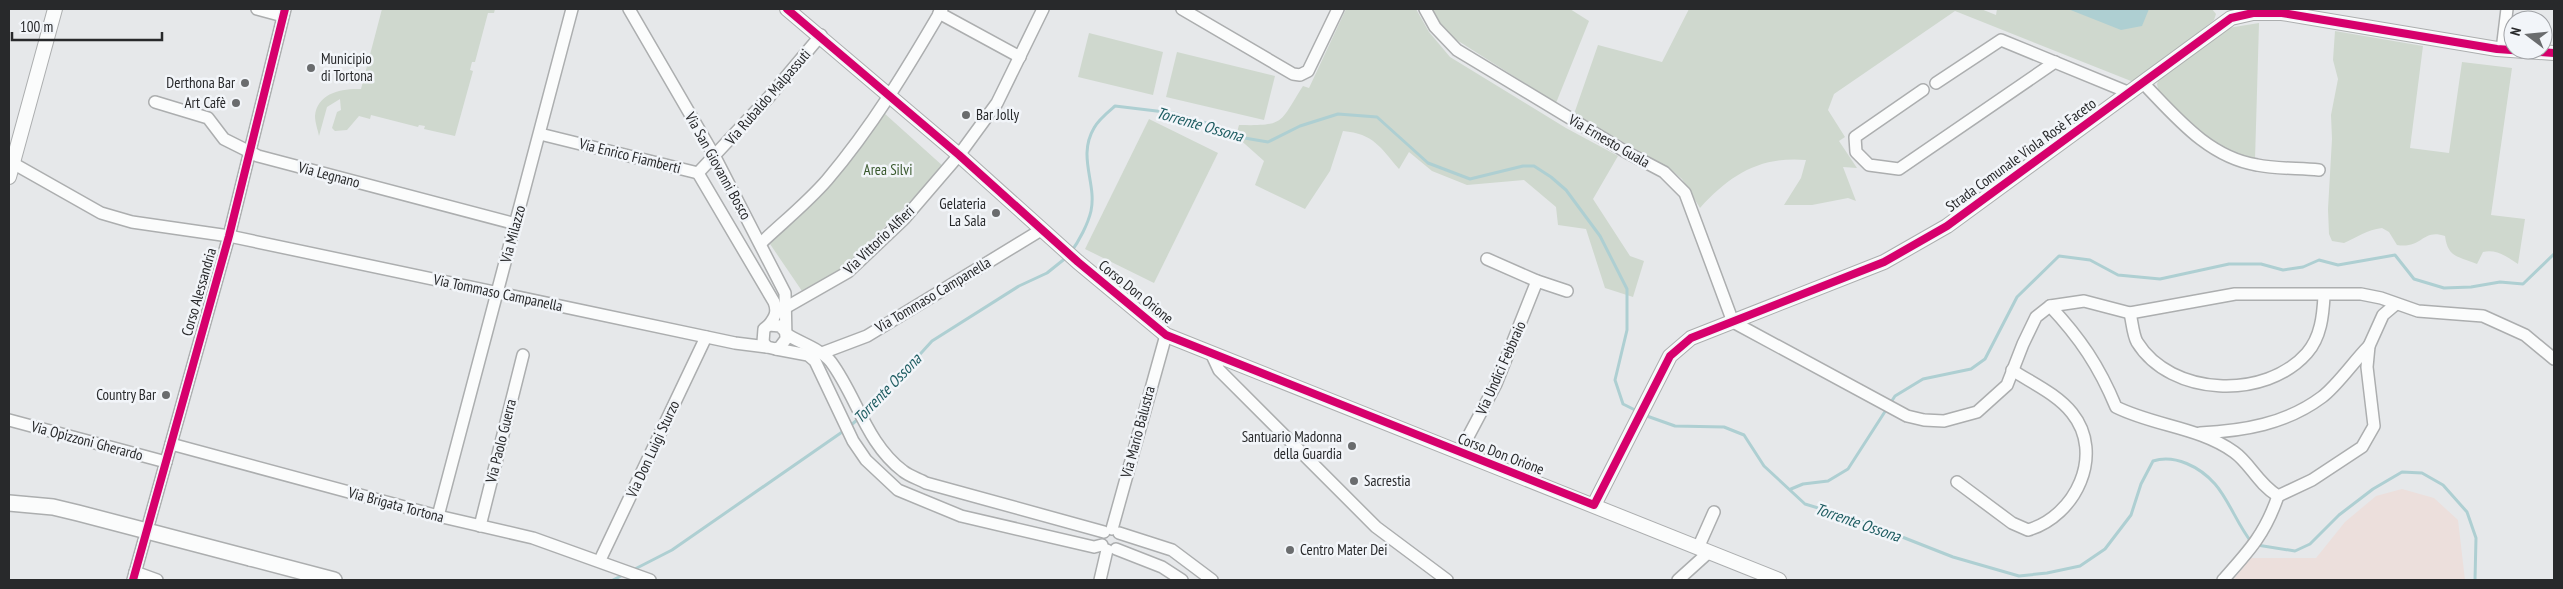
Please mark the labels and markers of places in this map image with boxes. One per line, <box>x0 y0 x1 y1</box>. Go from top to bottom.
place label: Municipio di Tortona <box>321 49 373 85</box>
marker: Municipio di Tortona <box>305 62 317 74</box>
place label: Derthona Bar <box>166 73 236 92</box>
marker: Derthona Bar <box>239 77 251 89</box>
place label: Art Cafè <box>185 93 226 112</box>
marker: Art Cafè <box>230 97 242 109</box>
place label: Bar Jolly <box>976 105 1019 124</box>
marker: Bar Jolly <box>960 109 972 121</box>
place label: Gelateria La Sala <box>939 194 986 230</box>
marker: Gelateria La Sala <box>990 207 1002 219</box>
place label: Country Bar <box>96 385 157 404</box>
marker: Country Bar <box>160 389 172 401</box>
place label: Santuario Madonna della Guardia <box>1242 427 1342 463</box>
marker: Santuario Madonna della Guardia <box>1346 440 1358 452</box>
place label: Sacrestia <box>1364 471 1411 490</box>
marker: Sacrestia <box>1348 475 1360 487</box>
place label: Centro Mater Dei <box>1300 540 1388 559</box>
marker: Centro Mater Dei <box>1284 544 1296 556</box>

